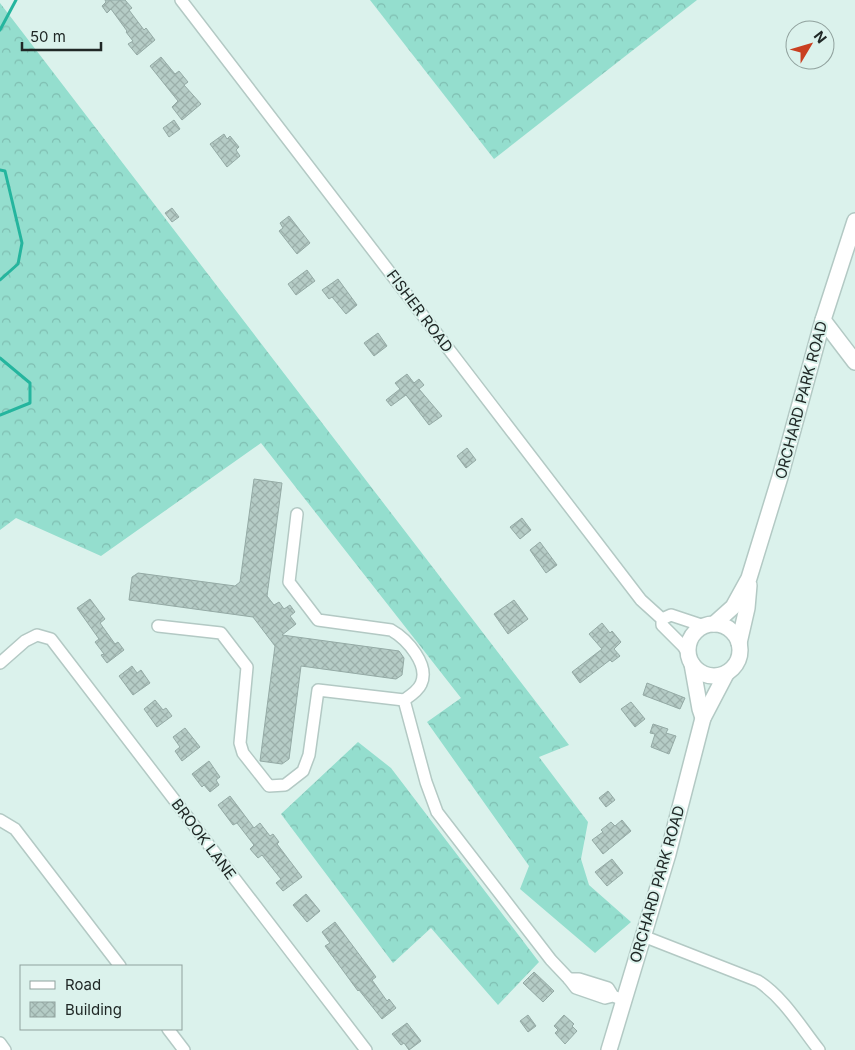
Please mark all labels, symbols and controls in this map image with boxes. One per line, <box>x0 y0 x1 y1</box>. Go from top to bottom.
scale bar <box>22 20 101 52</box>
north arrow <box>785 20 835 70</box>
text: 50 m <box>30 27 66 46</box>
text: N <box>811 27 831 46</box>
street label: FISHER ROAD <box>383 266 457 356</box>
street label: ORCHARD PARK ROAD <box>771 319 831 481</box>
street label: BROOK LANE <box>168 795 240 883</box>
street label: ORCHARD PARK ROAD <box>625 803 689 965</box>
legend <box>20 965 182 1030</box>
text: Road <box>65 975 101 994</box>
text: Building <box>65 1000 122 1019</box>

